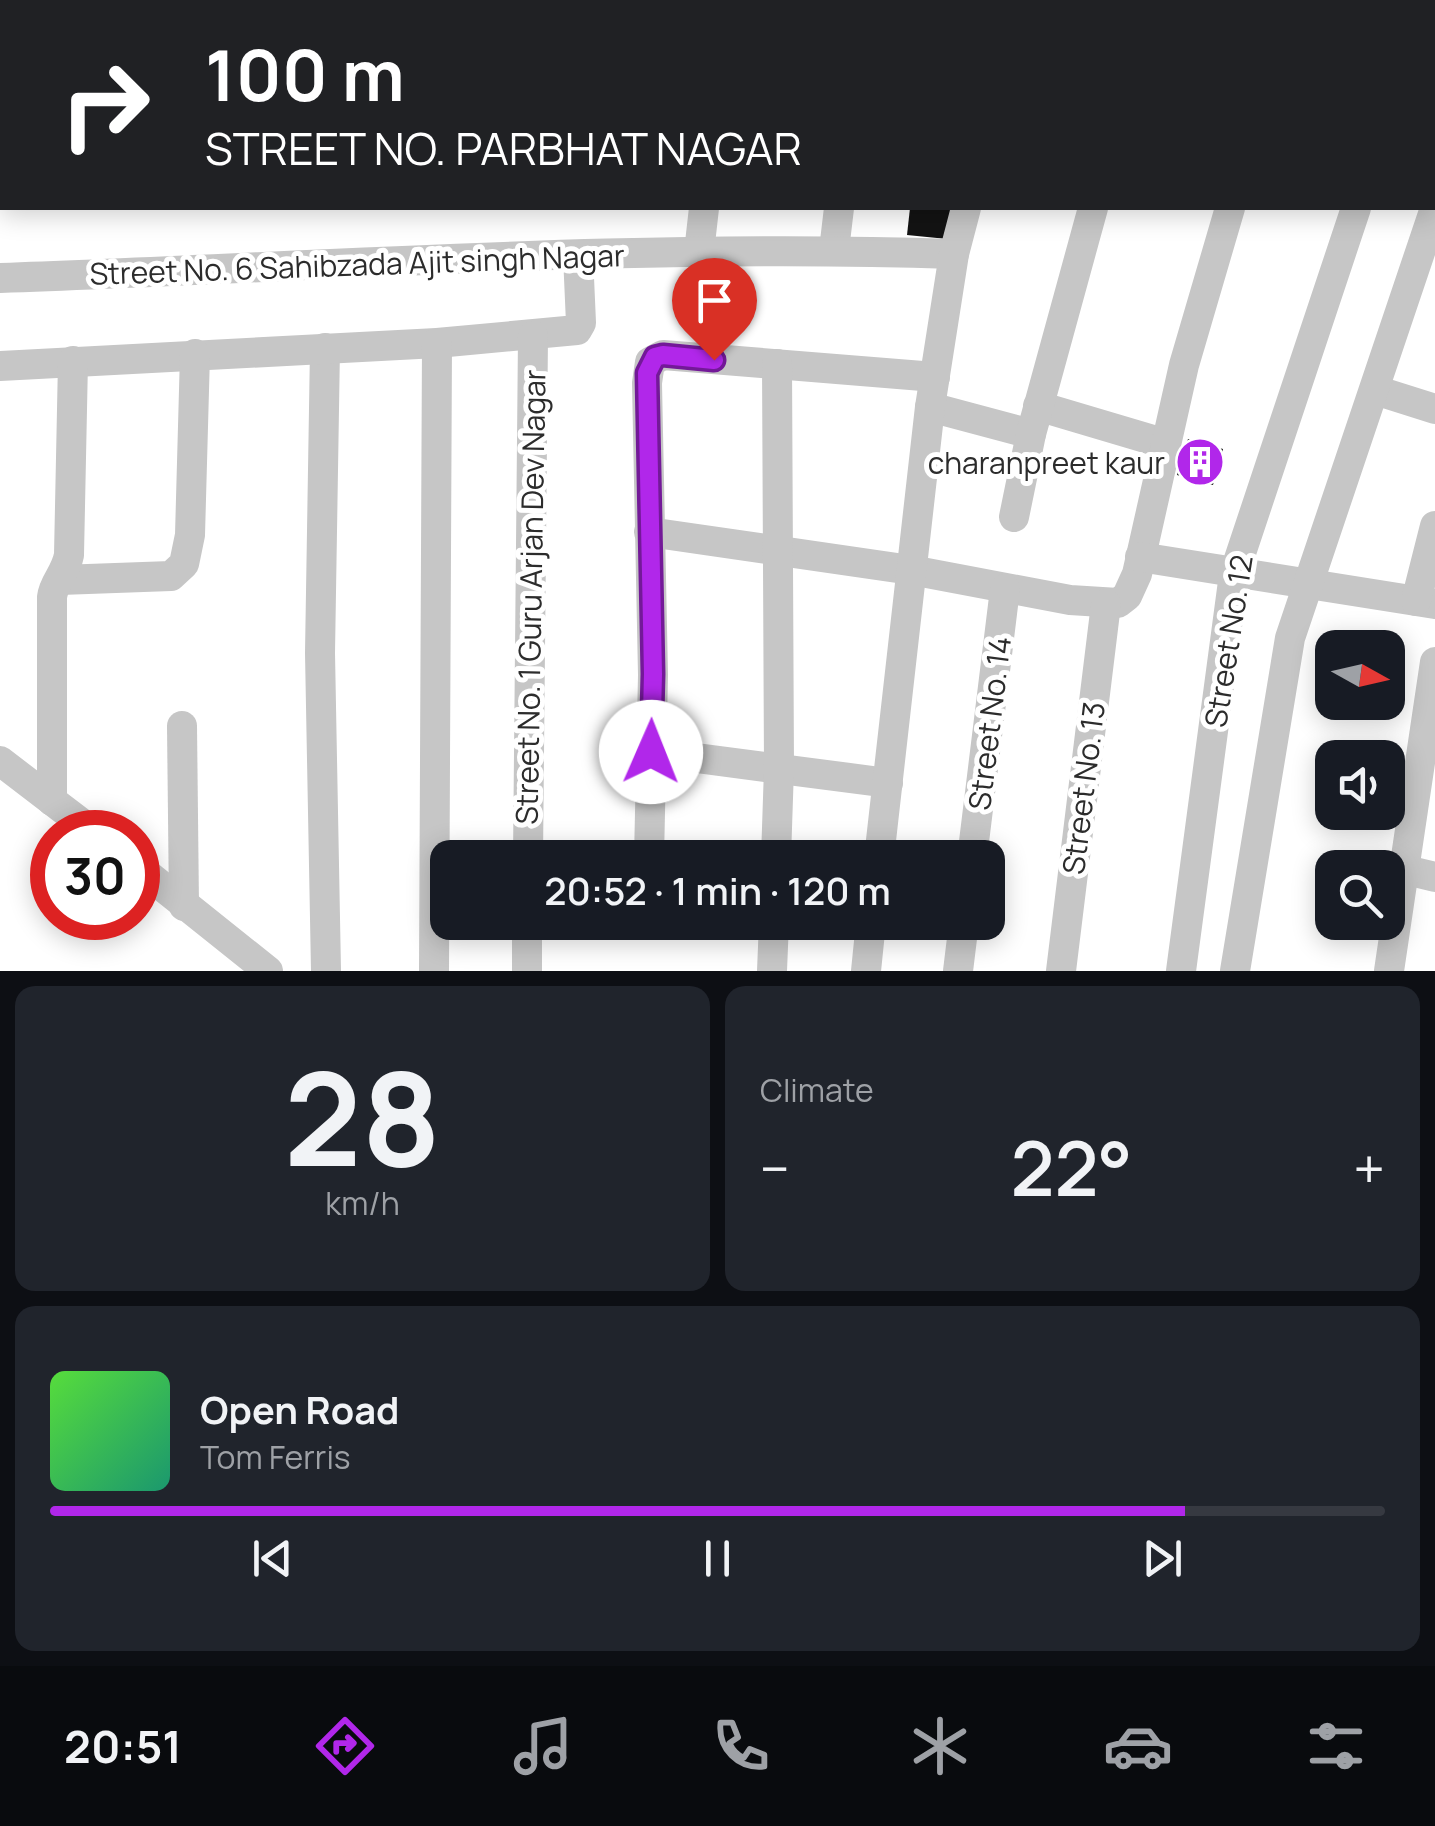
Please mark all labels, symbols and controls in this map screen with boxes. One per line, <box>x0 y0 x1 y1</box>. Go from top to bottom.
text: 100 m <box>205 26 405 122</box>
icon: right <box>40 40 170 170</box>
text: STREET NO. PARBHAT NAGAR <box>205 117 802 179</box>
street label: Street No. 6 Sahibzada Ajit singh Nagar <box>89 234 625 294</box>
pin <box>672 258 757 361</box>
icon: arrive <box>687 273 742 328</box>
street label: Street No. 1 Guru Arjan Dev Nagar <box>506 369 554 825</box>
building icon: charanpreet kaur <box>1174 436 1226 488</box>
place label: charanpreet kaur <box>928 442 1165 483</box>
street label: Street No. 12 <box>1194 552 1262 730</box>
north arrow <box>1315 630 1405 720</box>
map controls <box>1315 630 1405 940</box>
street label: Street No. 14 <box>958 634 1020 812</box>
street label: Street No. 13 <box>1052 699 1114 877</box>
position arrow <box>599 700 703 804</box>
button: sound <box>1315 740 1405 830</box>
speed limit sign: 30 <box>30 810 160 940</box>
button: search <box>1315 850 1405 940</box>
text: 20:52 · 1 min · 120 m <box>544 864 891 916</box>
text: 28 <box>284 1027 441 1205</box>
text: Climate <box>760 1068 874 1112</box>
text: 22° <box>1011 1116 1132 1219</box>
text: − <box>760 1130 790 1206</box>
text: + <box>1353 1130 1385 1206</box>
text: km/h <box>325 1181 400 1225</box>
text: Open Road <box>200 1383 399 1435</box>
text: Tom Ferris <box>200 1435 351 1479</box>
icon: previous <box>245 1531 300 1586</box>
icon: pause <box>690 1531 745 1586</box>
icon: next <box>1135 1531 1190 1586</box>
icon: directions <box>310 1711 380 1781</box>
icon: music <box>508 1711 578 1781</box>
icon: phone <box>706 1711 776 1781</box>
icon: climate <box>905 1711 975 1781</box>
icon: car <box>1103 1711 1173 1781</box>
icon: filters <box>1301 1711 1371 1781</box>
text: 20:51 <box>64 1715 182 1777</box>

